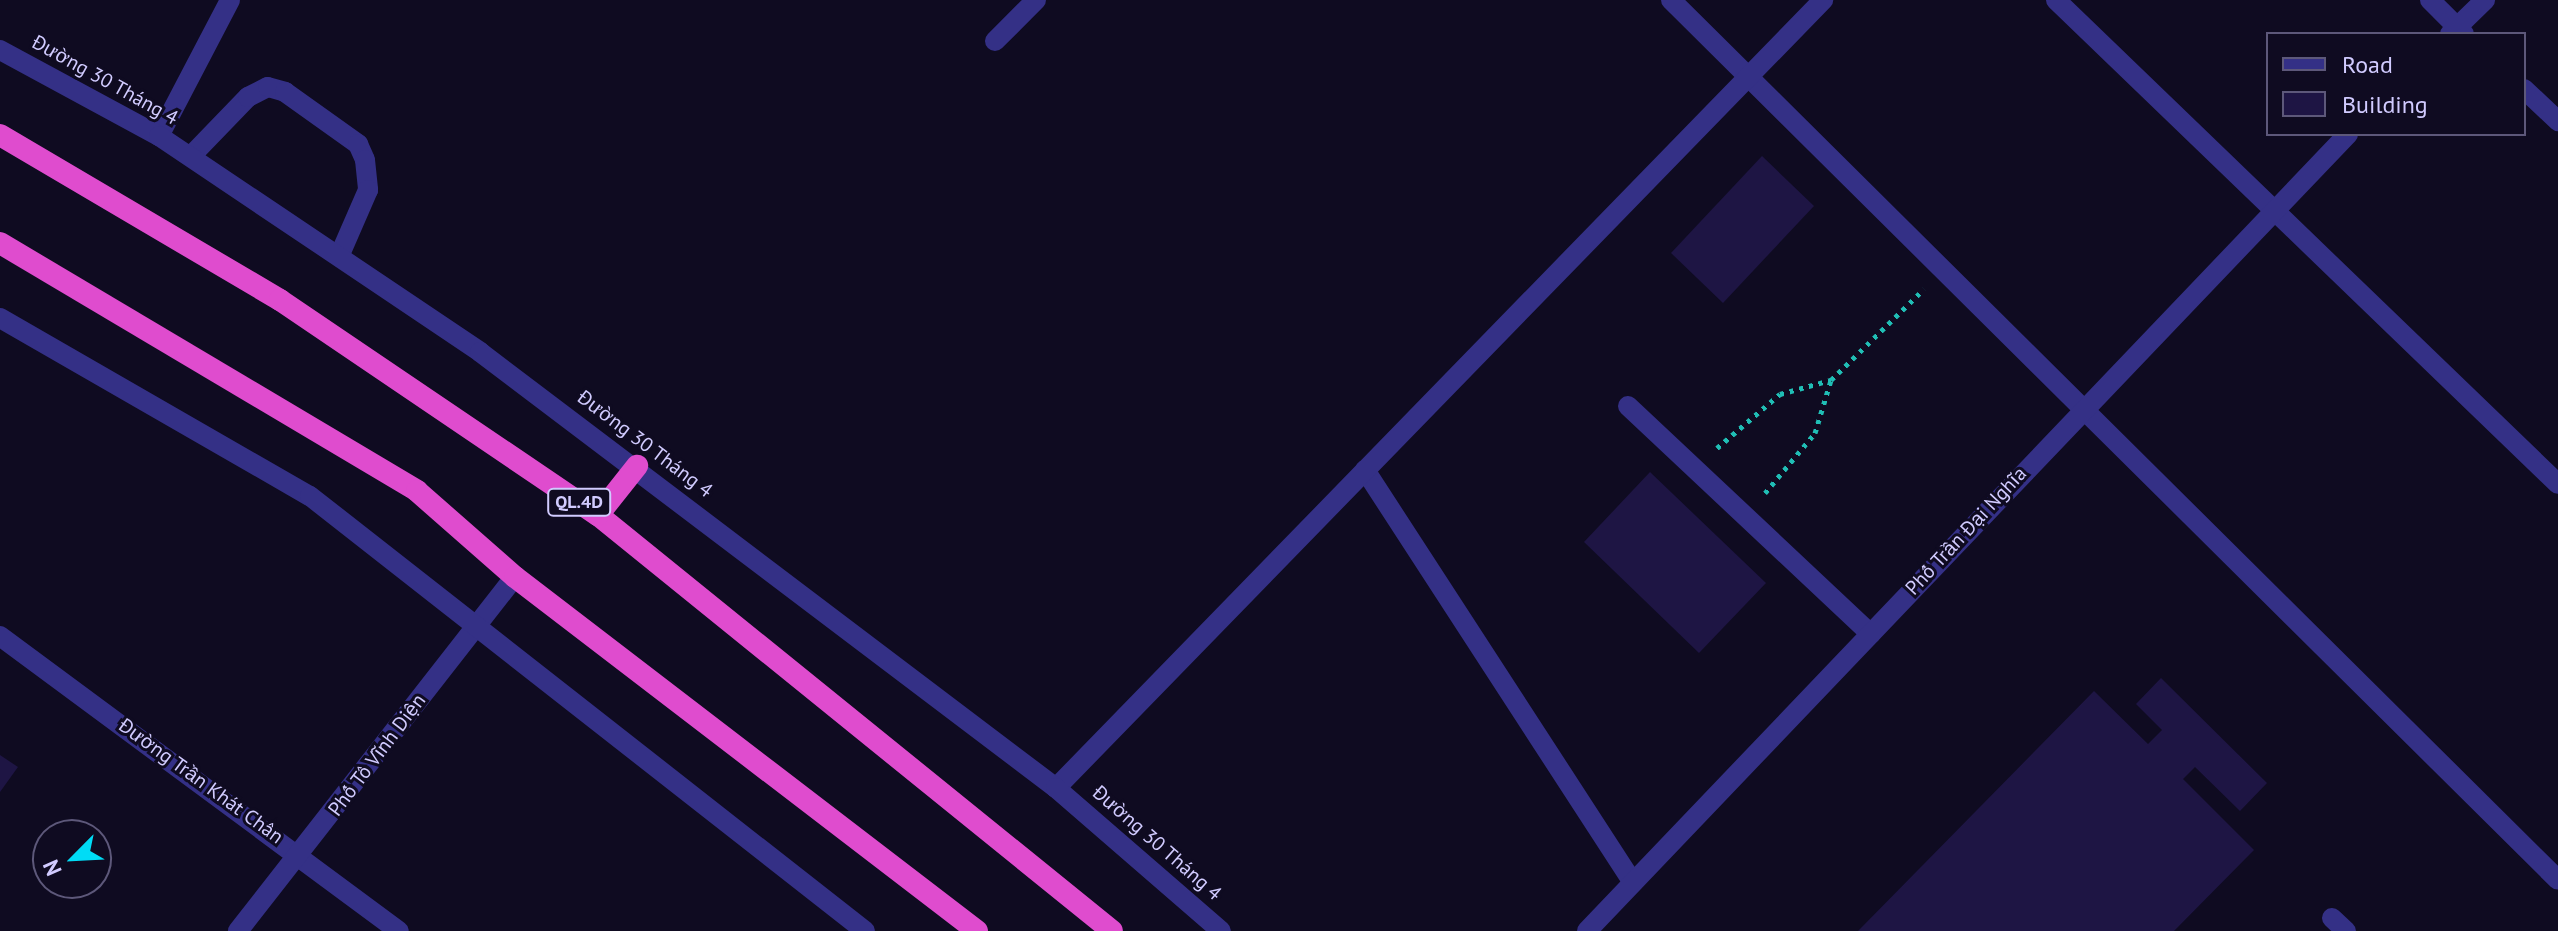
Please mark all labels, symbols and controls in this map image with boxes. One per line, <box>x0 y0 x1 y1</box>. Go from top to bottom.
street label: Đường 30 Tháng 4 <box>28 30 182 130</box>
legend <box>2266 32 2526 136</box>
text: Road <box>2342 49 2393 80</box>
text: Building <box>2342 89 2428 120</box>
street label: Đường 30 Tháng 4 <box>572 385 718 503</box>
street label: Phố Trần Đại Nghĩa <box>1900 462 2032 600</box>
road number: QL.4D <box>547 488 611 516</box>
street label: Phố Tô Vĩnh Diện <box>323 689 431 821</box>
street label: Đường Trần Khát Chân <box>114 713 288 849</box>
street label: Đường 30 Tháng 4 <box>1087 780 1227 906</box>
north arrow <box>32 819 112 899</box>
text: N <box>36 856 68 880</box>

